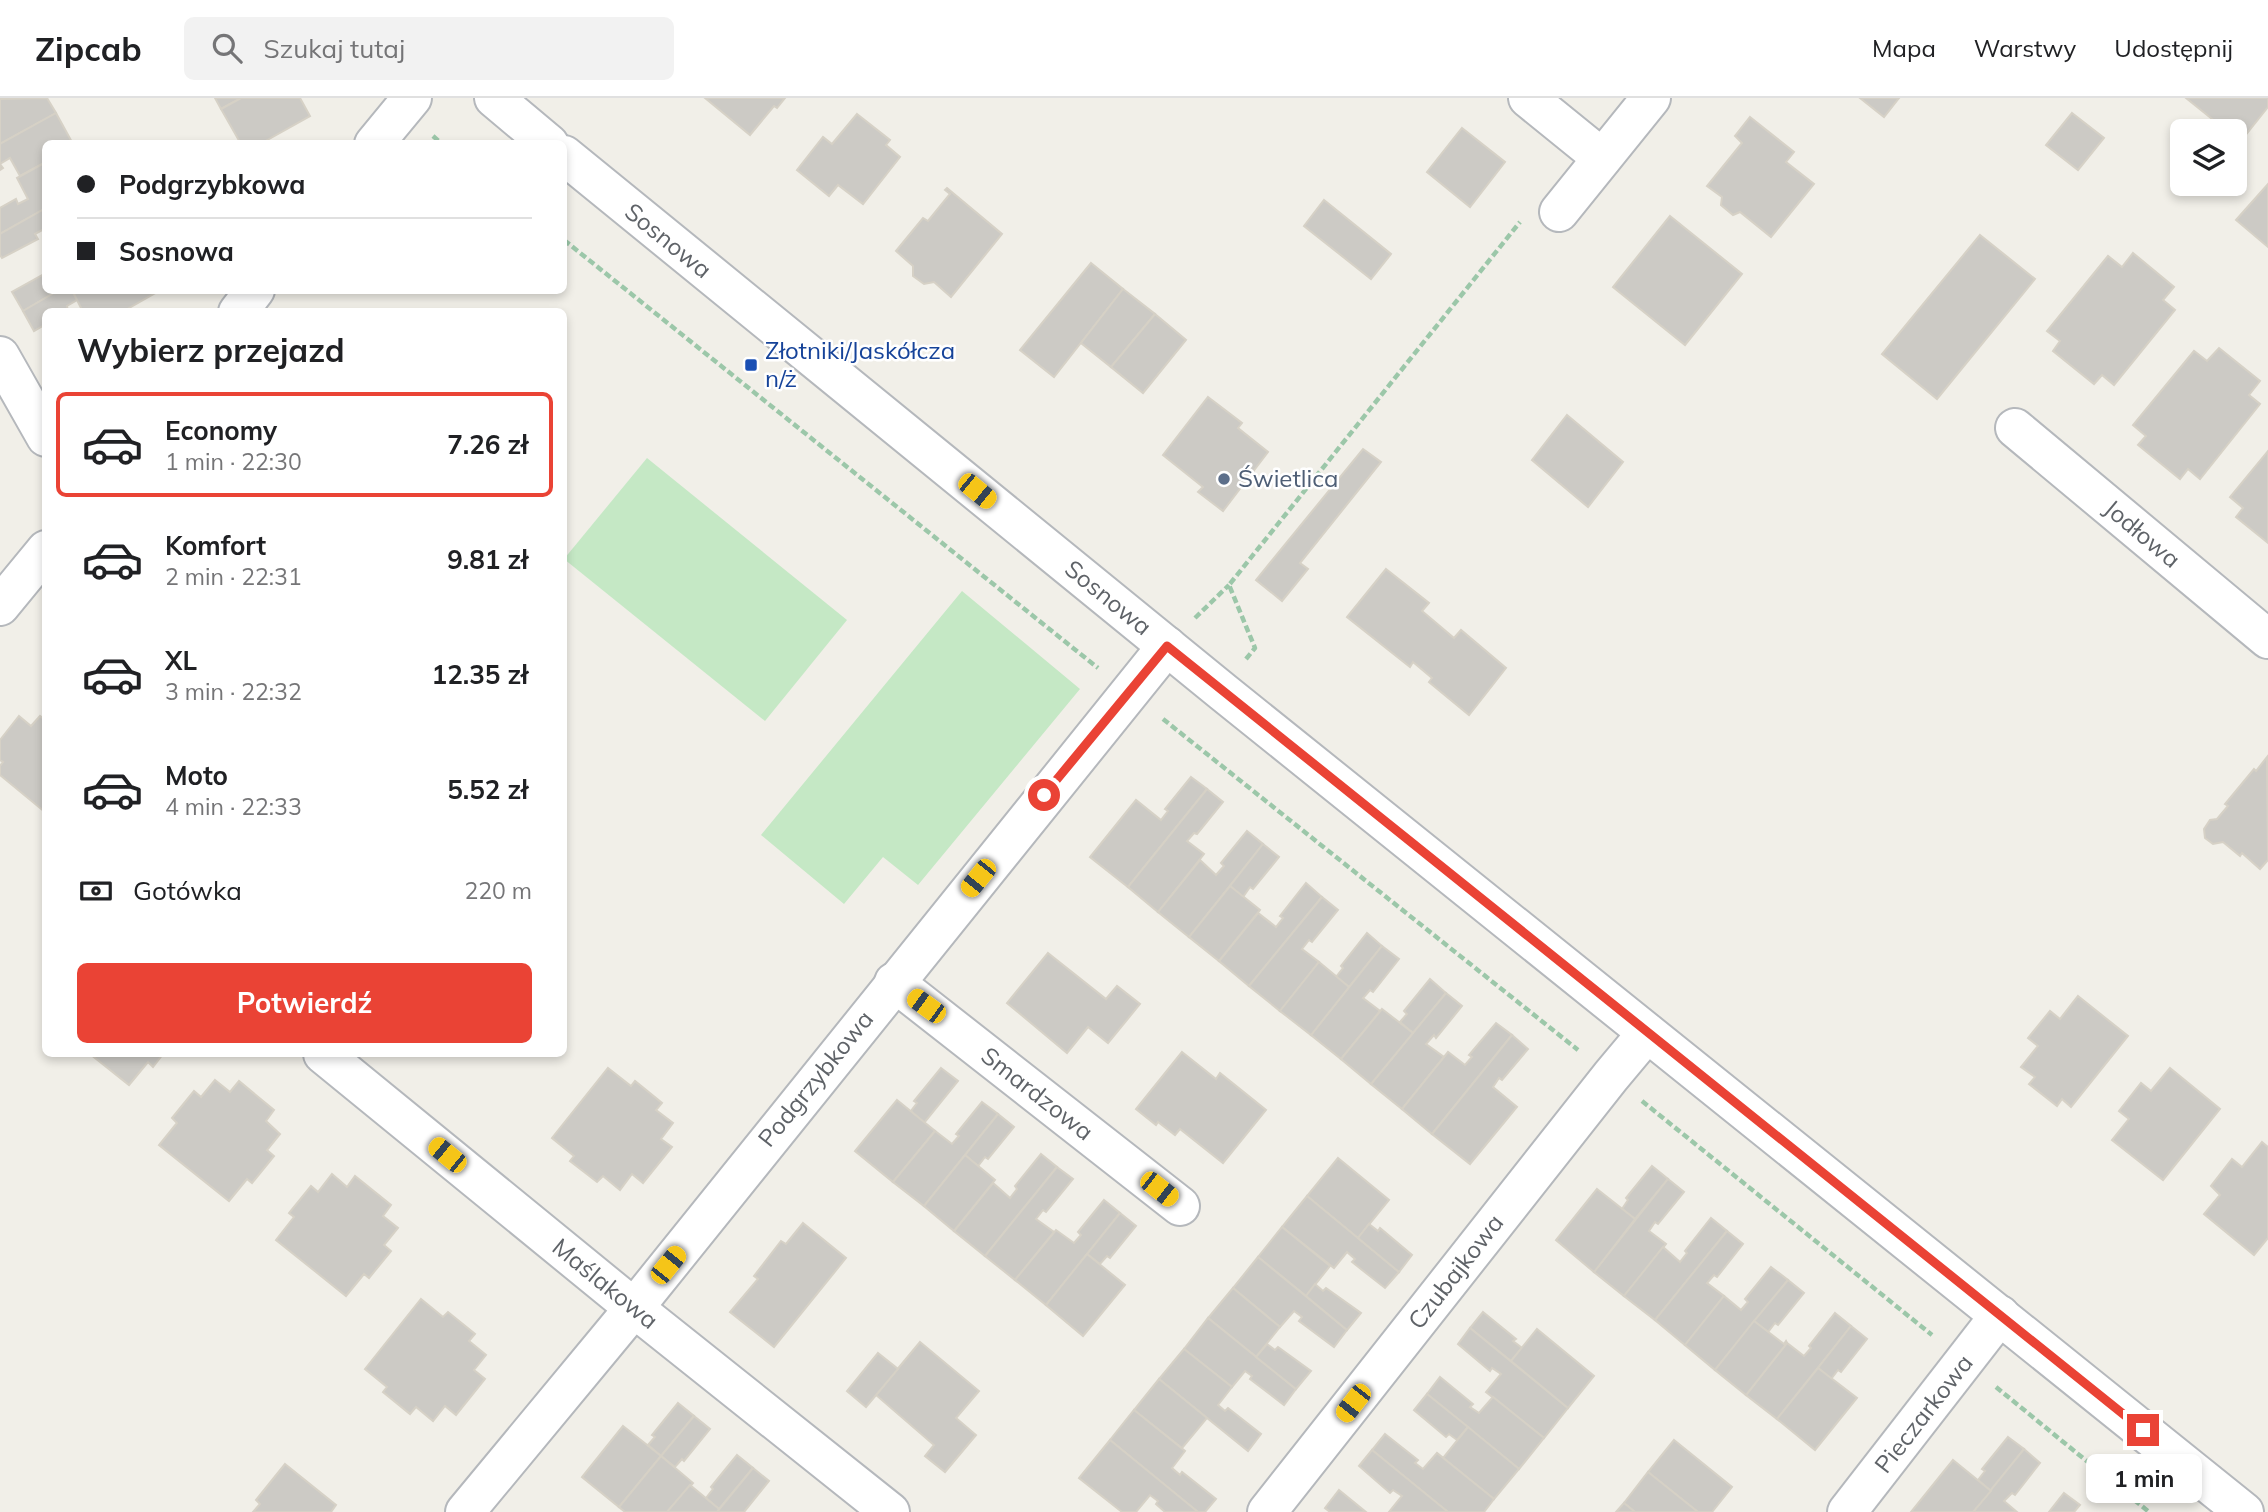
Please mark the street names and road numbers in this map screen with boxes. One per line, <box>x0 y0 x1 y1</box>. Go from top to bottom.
street label: Sosnowa <box>619 196 718 284</box>
street label: Jodłowa <box>2098 493 2187 574</box>
street label: Sosnowa <box>1059 553 1158 641</box>
street label: Podgrzybkowa <box>751 1004 879 1152</box>
street label: Smardzowa <box>976 1040 1100 1146</box>
street label: Czubajkowa <box>1401 1208 1509 1335</box>
street label: Maślakowa <box>547 1231 665 1335</box>
street label: Pieczarkowa <box>1868 1348 1979 1479</box>

